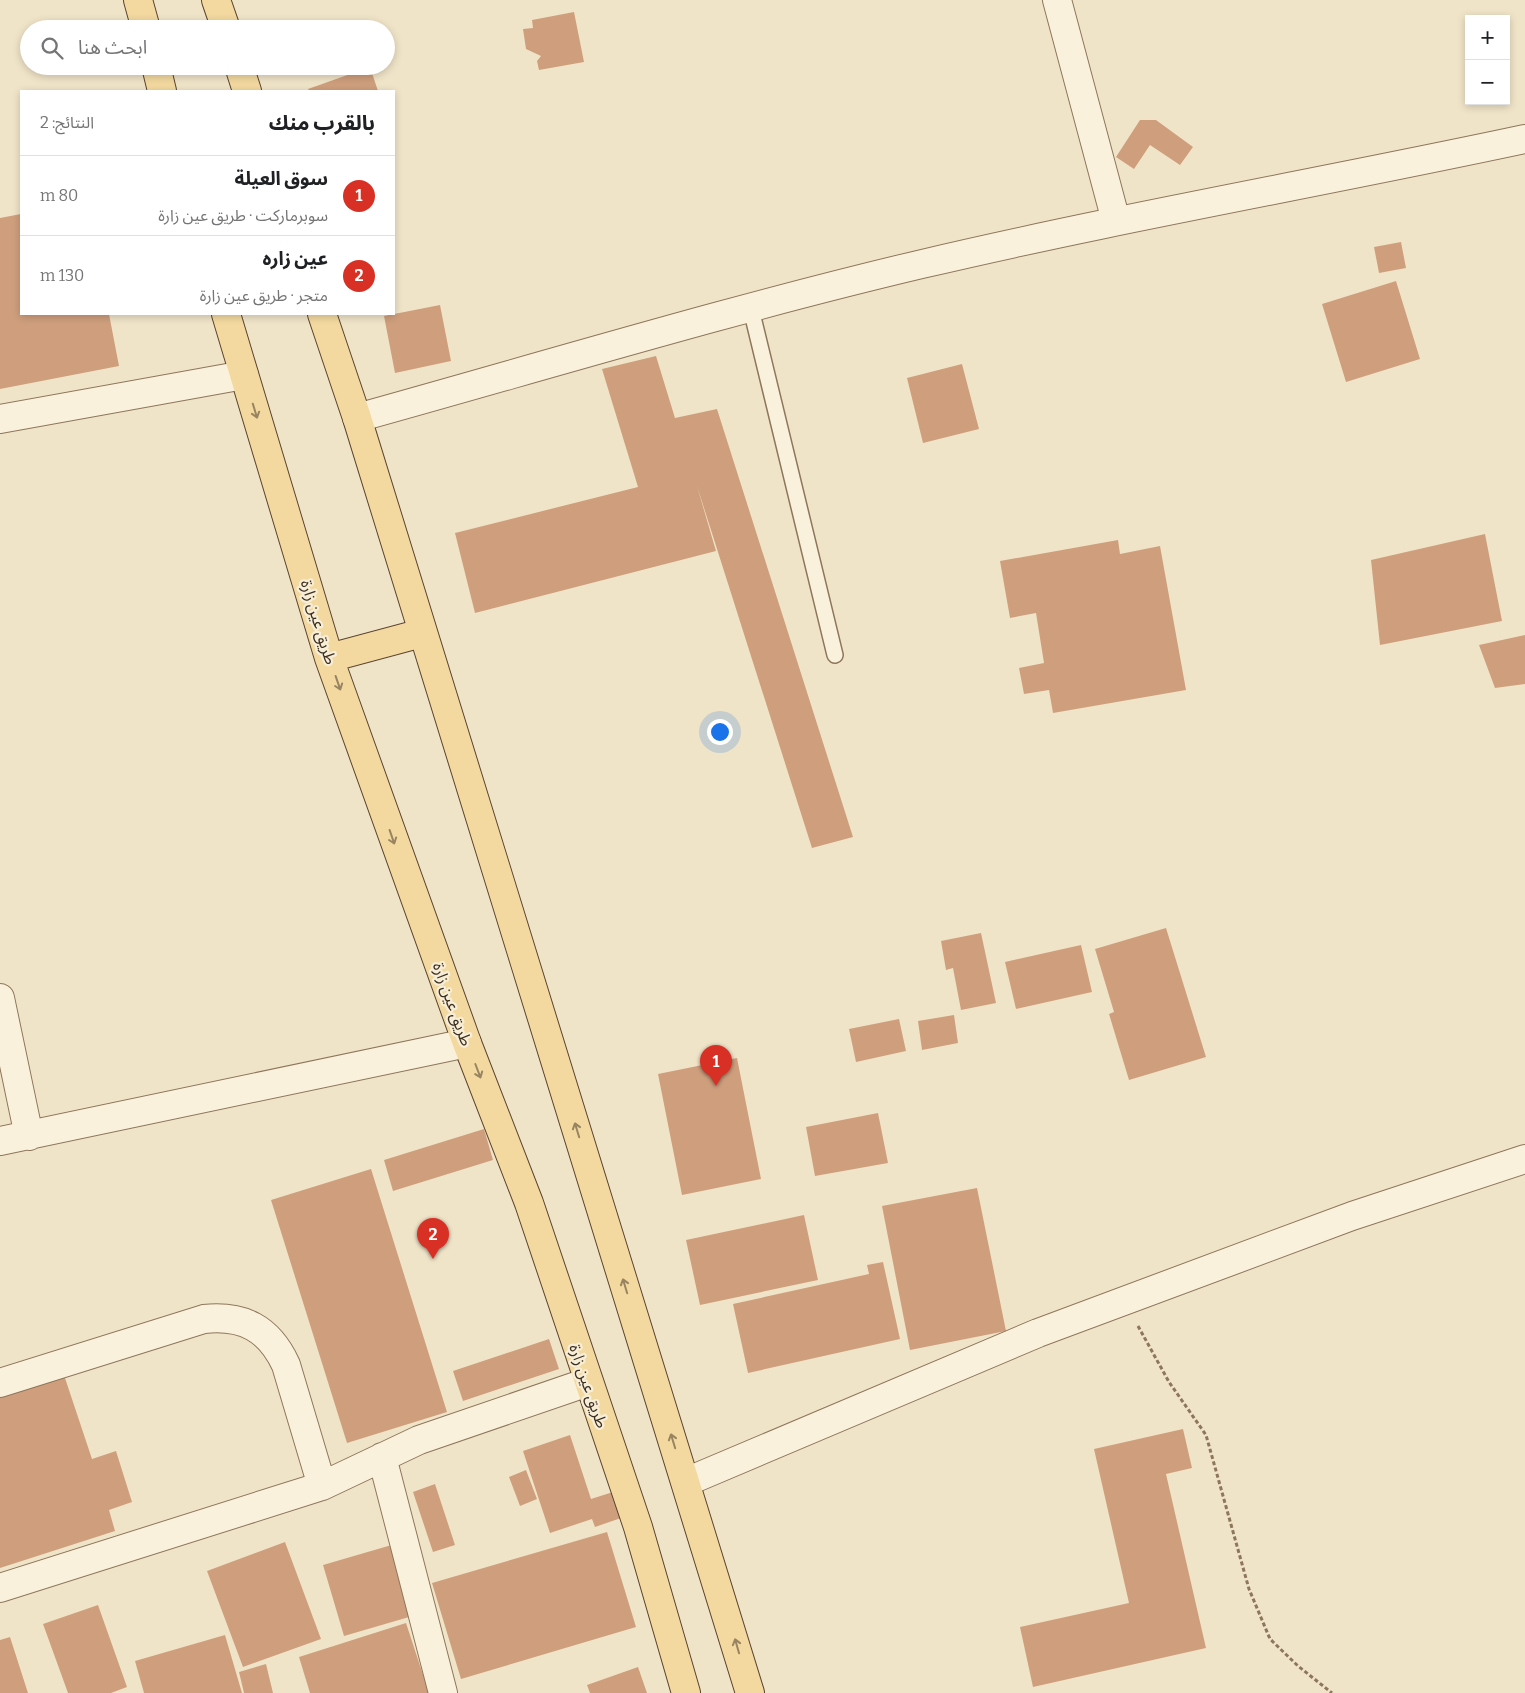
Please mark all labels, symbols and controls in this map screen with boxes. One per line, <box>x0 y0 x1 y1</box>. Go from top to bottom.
map controls <box>1465 15 1510 105</box>
button: + <box>1465 15 1510 60</box>
search box <box>20 20 395 75</box>
icon: search <box>38 34 66 62</box>
text: ابحث هنا <box>78 36 147 59</box>
button: − <box>1465 60 1510 105</box>
text: بالقرب منك <box>269 110 375 136</box>
text: النتائج: 2 <box>40 113 94 132</box>
text: سوق العيلة <box>235 167 328 190</box>
text: 80 m <box>40 186 78 205</box>
text: 1 <box>356 186 362 205</box>
text: سوبرماركت · طريق عين زارة <box>158 206 328 225</box>
text: عين زاره <box>262 247 328 270</box>
text: 130 m <box>40 266 84 285</box>
text: 2 <box>355 266 364 285</box>
text: متجر · طريق عين زارة <box>200 286 328 305</box>
one-way arrow <box>250 402 260 418</box>
street label: طريق عين زارة <box>296 578 340 667</box>
one-way arrow <box>334 675 343 691</box>
your location <box>707 719 733 745</box>
one-way arrow <box>388 828 397 844</box>
street label: طريق عين زارة <box>428 960 476 1049</box>
pin: 1 <box>700 1045 732 1086</box>
one-way arrow <box>474 1063 483 1079</box>
one-way arrow <box>572 1123 581 1139</box>
pin: 2 <box>417 1218 449 1259</box>
one-way arrow <box>620 1278 630 1294</box>
street label: طريق عين زارة <box>564 1342 612 1431</box>
one-way arrow <box>668 1433 678 1449</box>
one-way arrow <box>731 1639 741 1655</box>

